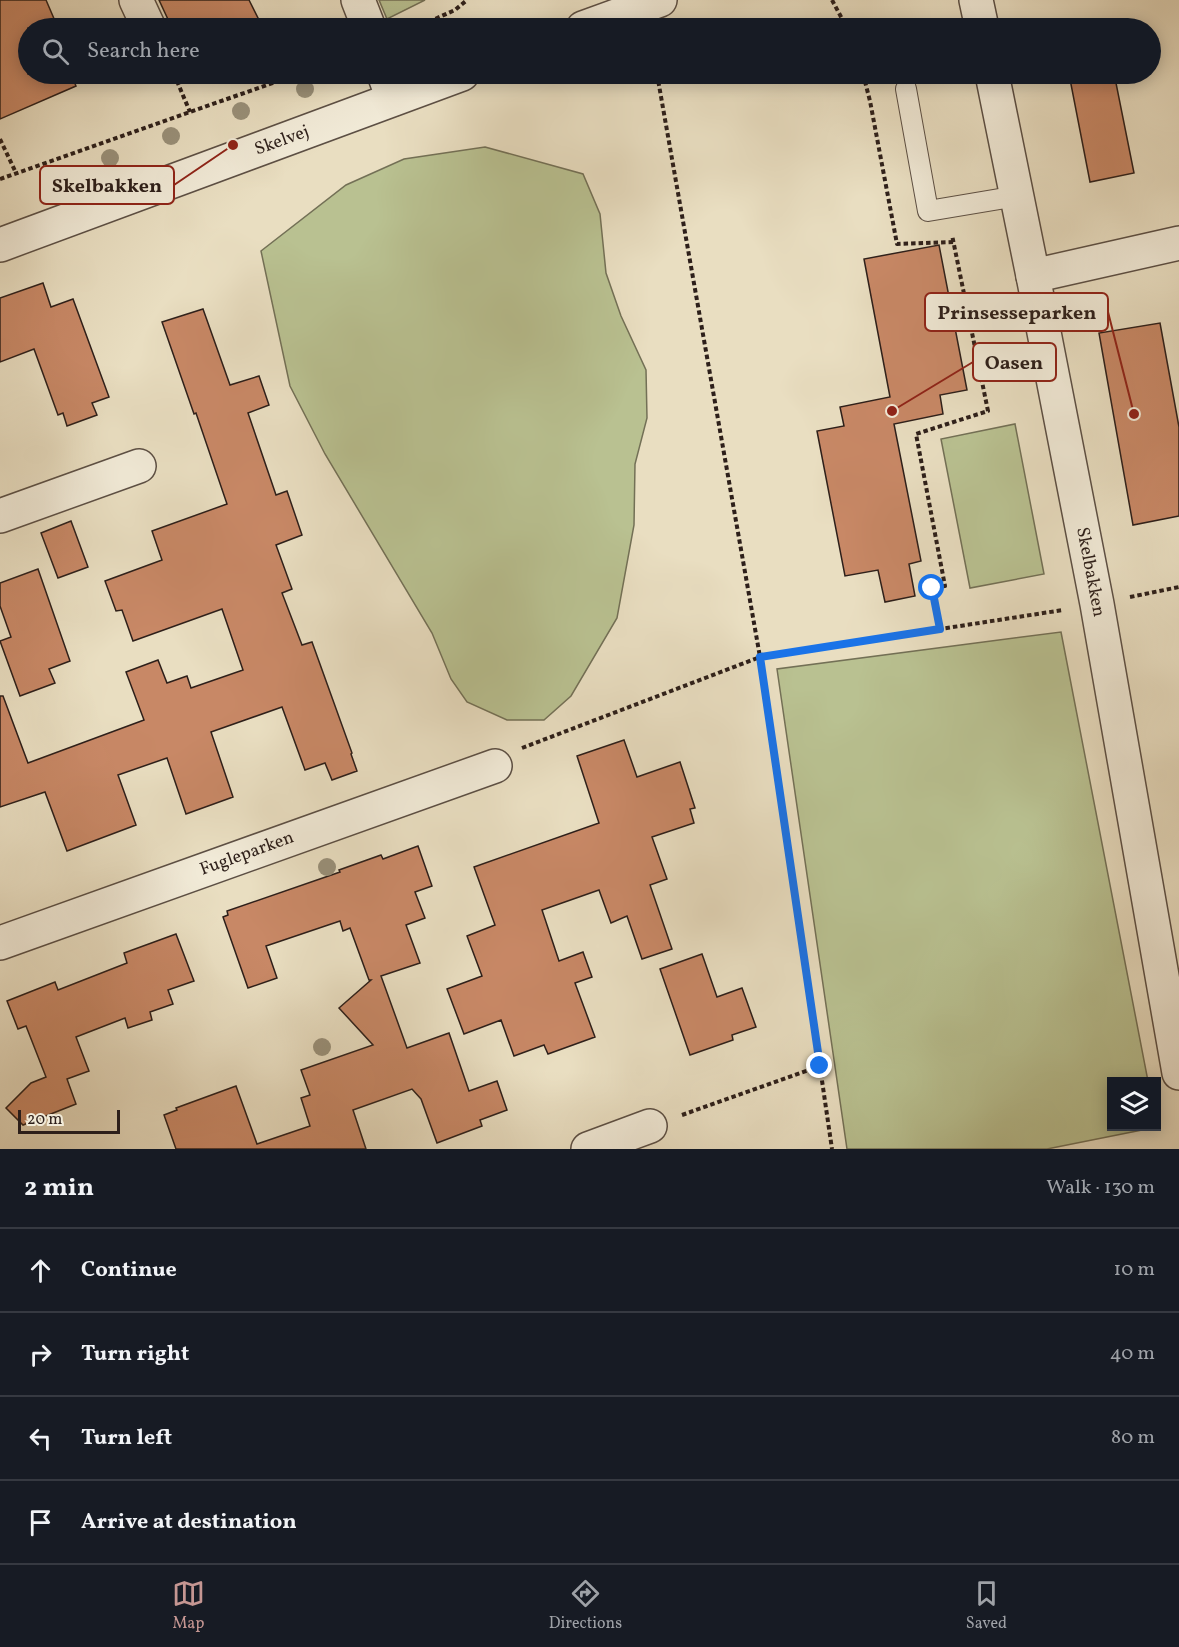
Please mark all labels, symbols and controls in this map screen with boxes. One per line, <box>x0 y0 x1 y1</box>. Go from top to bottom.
search box <box>18 18 1161 84</box>
icon: search <box>39 35 72 68</box>
text: Search here <box>87 36 200 67</box>
street label: Skelvej <box>251 120 313 162</box>
callout: Skelbakken <box>40 166 174 204</box>
text: Skelbakken <box>52 173 162 201</box>
callout: Prinsesseparken <box>925 293 1108 331</box>
text: Prinsesseparken <box>938 300 1096 328</box>
callout: Oasen <box>973 343 1056 381</box>
text: Oasen <box>985 350 1043 378</box>
street label: Skelbakken <box>1069 525 1111 619</box>
route start <box>918 574 944 600</box>
street label: Fugleparken <box>196 825 298 883</box>
route end <box>806 1052 832 1078</box>
map controls <box>1107 1077 1161 1131</box>
button: layers <box>1107 1077 1161 1131</box>
scale bar <box>18 1107 120 1134</box>
text: 20 m <box>27 1109 62 1131</box>
text: 2 min <box>24 1170 94 1206</box>
text: Walk · 130 m <box>1046 1174 1155 1202</box>
icon: ahead <box>24 1254 57 1287</box>
text: Continue <box>81 1255 177 1286</box>
text: 10 m <box>1114 1256 1155 1284</box>
icon: right <box>24 1338 57 1371</box>
text: Turn right <box>81 1339 189 1370</box>
text: 40 m <box>1110 1340 1155 1368</box>
icon: left <box>24 1422 57 1455</box>
text: Turn left <box>81 1423 172 1454</box>
text: 80 m <box>1111 1424 1155 1452</box>
icon: arrive <box>24 1506 57 1539</box>
text: Arrive at destination <box>81 1507 297 1538</box>
tab: Map <box>172 1577 205 1635</box>
tab: Directions <box>549 1577 622 1635</box>
tab: Saved <box>966 1577 1007 1635</box>

